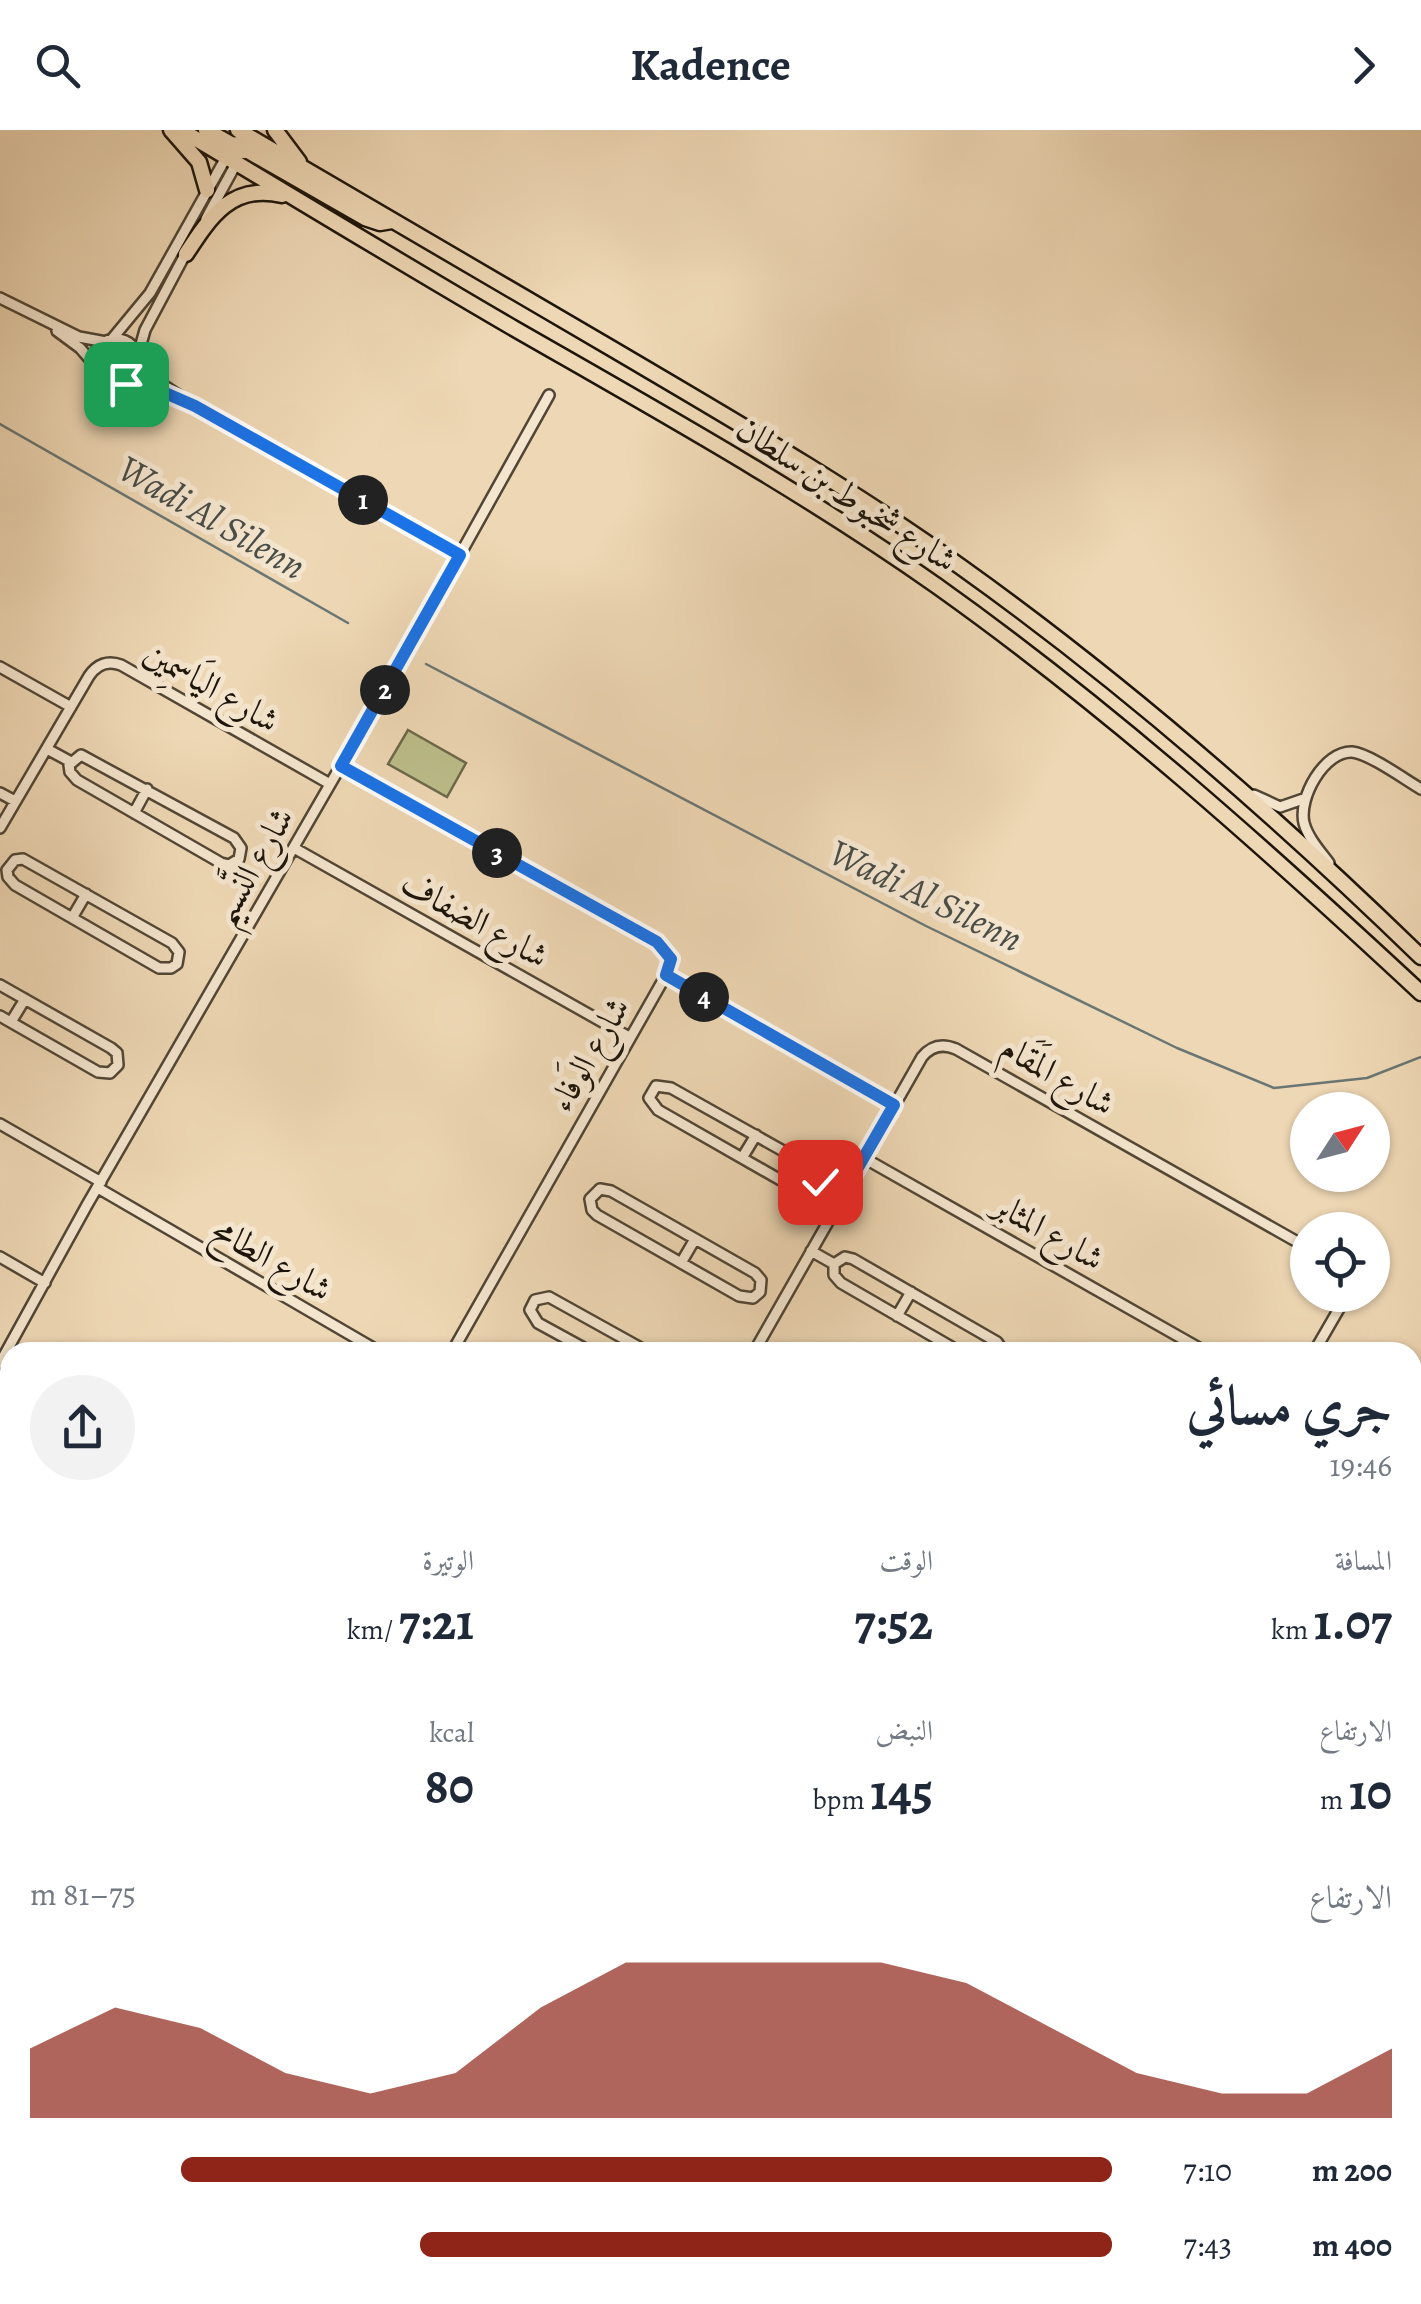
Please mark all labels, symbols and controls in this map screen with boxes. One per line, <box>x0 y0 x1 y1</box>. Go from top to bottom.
text: Kadence <box>630 34 791 96</box>
icon: search <box>30 38 85 93</box>
icon: forward <box>1336 38 1391 93</box>
pin <box>84 342 169 427</box>
icon: arrive <box>99 357 154 412</box>
street label: شارع شخبوط بن سلطان <box>724 405 967 588</box>
water label: Wadi Al Silenn <box>109 442 315 592</box>
pin: 1 <box>338 475 388 525</box>
text: 1 <box>358 481 368 519</box>
street label: شارع اليَاسمِين <box>132 627 289 749</box>
pin: 2 <box>360 665 410 715</box>
text: 2 <box>378 671 392 709</box>
street label: شارع النَّسيم <box>195 796 315 940</box>
water label: Wadi Al Silenn <box>821 826 1031 964</box>
pin: 3 <box>472 828 522 878</box>
text: 3 <box>491 834 503 872</box>
street label: شارع الضفاف <box>390 859 558 984</box>
pin: 4 <box>679 972 729 1022</box>
text: 4 <box>697 978 711 1016</box>
street label: شارع الوَفاء <box>536 987 645 1123</box>
street label: شارع المَقَام <box>988 1022 1125 1133</box>
north arrow <box>1290 1092 1390 1192</box>
map controls <box>1290 1092 1390 1312</box>
pin <box>778 1140 863 1225</box>
icon: check <box>793 1155 848 1210</box>
street label: شارع المثابر <box>980 1178 1113 1286</box>
street label: شارع الطامح <box>200 1205 341 1318</box>
button: locate <box>1290 1212 1390 1312</box>
text: جري مسائي <box>1187 1368 1392 1443</box>
button: share <box>30 1375 135 1480</box>
text: 19:46 <box>1330 1443 1392 1487</box>
text: الوتيرة <box>422 1542 474 1580</box>
text: الوقت <box>879 1542 933 1580</box>
text: المسافة <box>1335 1542 1392 1580</box>
text: 7:21 <box>399 1588 474 1656</box>
text: 7:52 <box>854 1588 933 1656</box>
text: 1.07 <box>1314 1588 1392 1656</box>
text: /km <box>347 1611 399 1649</box>
text: km <box>1271 1611 1314 1649</box>
text: النبض <box>875 1712 933 1750</box>
text: الارتفاع <box>1319 1712 1392 1750</box>
text: kcal <box>429 1714 474 1752</box>
text: 80 <box>425 1752 474 1820</box>
text: 145 <box>870 1758 933 1826</box>
text: 10 <box>1349 1758 1392 1826</box>
text: bpm <box>812 1781 870 1819</box>
text: m <box>1320 1781 1349 1819</box>
text: 75–81 m <box>30 1872 136 1916</box>
text: الارتفاع <box>1309 1875 1392 1919</box>
text: 7:10 <box>1183 2148 1232 2192</box>
text: 200 m <box>1312 2148 1392 2192</box>
text: 7:43 <box>1183 2223 1232 2267</box>
text: 400 m <box>1312 2223 1392 2267</box>

